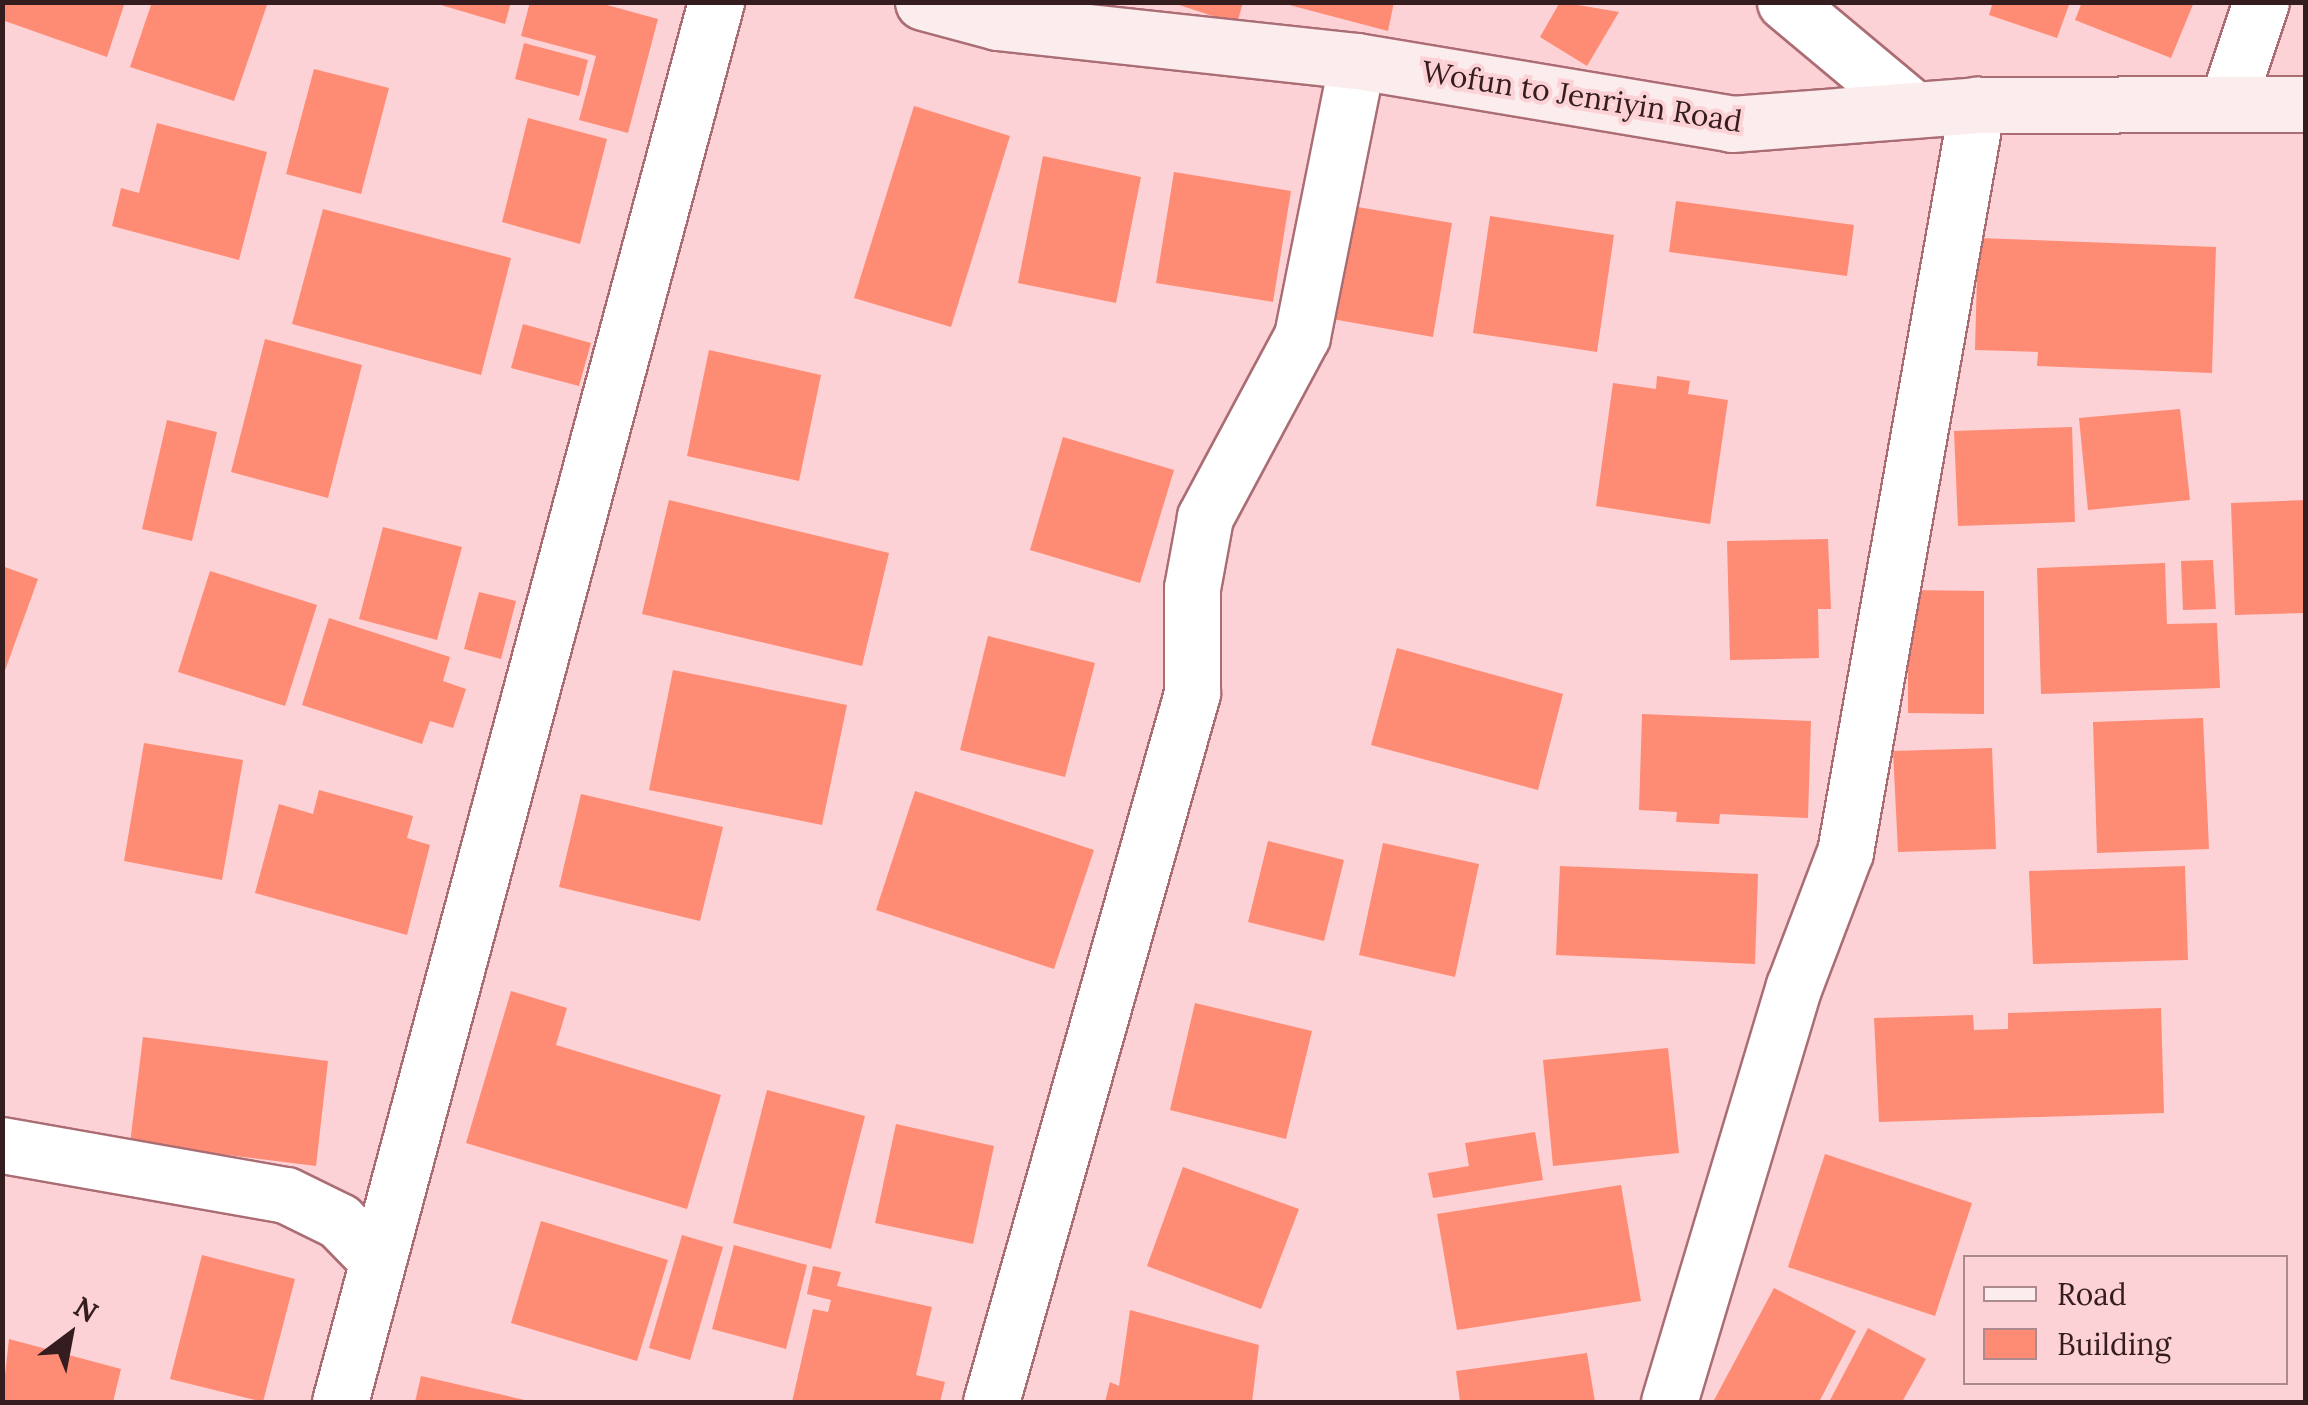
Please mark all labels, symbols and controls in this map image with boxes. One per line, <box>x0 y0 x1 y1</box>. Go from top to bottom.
street label: Wofun to Jenriyin Road <box>1419 53 1745 139</box>
legend <box>1963 1255 2288 1385</box>
text: Road <box>2057 1275 2127 1313</box>
north arrow <box>20 1285 120 1385</box>
text: N <box>67 1289 105 1331</box>
text: Building <box>2057 1325 2171 1363</box>

